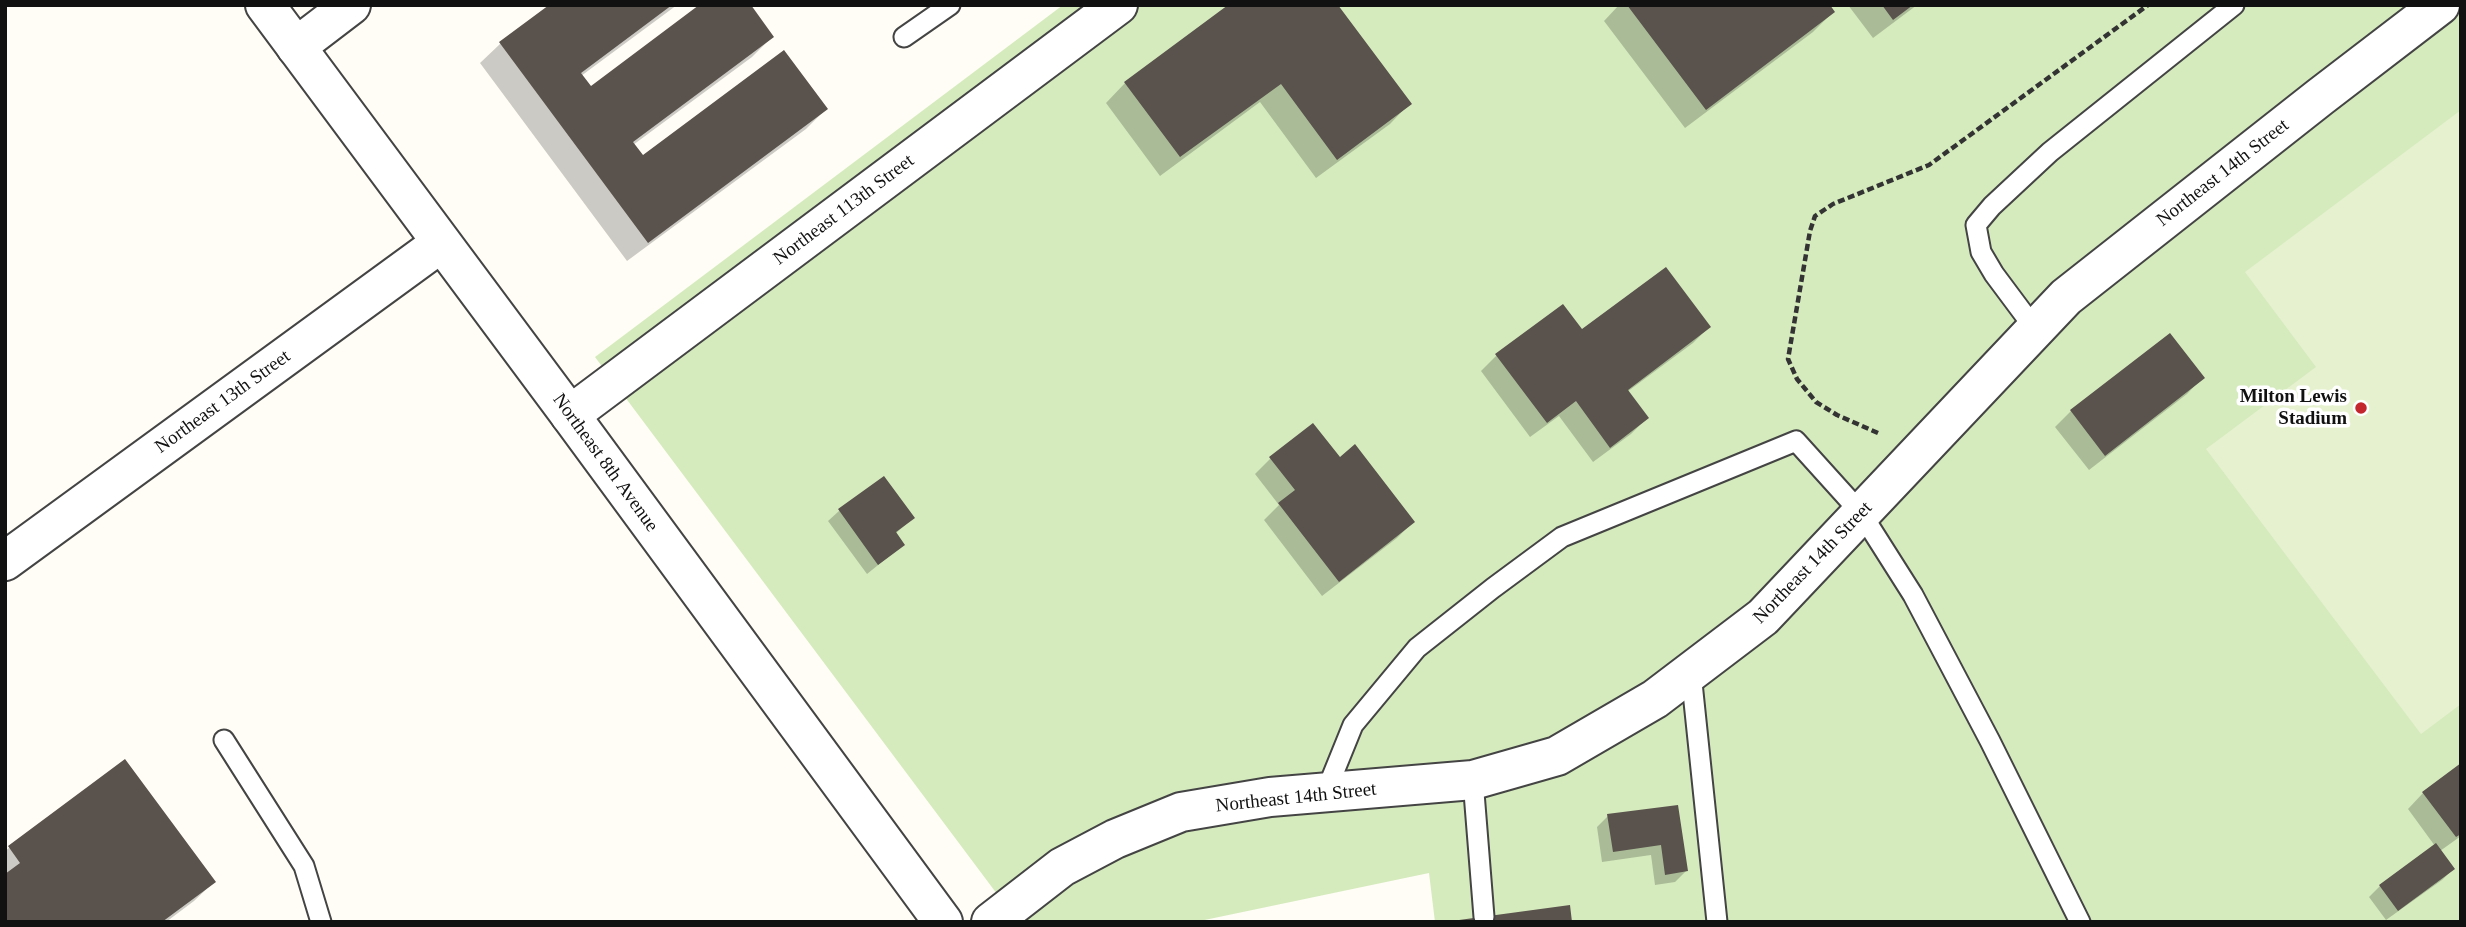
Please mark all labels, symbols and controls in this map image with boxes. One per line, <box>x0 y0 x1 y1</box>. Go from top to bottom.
street label: Northeast 14th Street <box>2152 114 2294 232</box>
street label: Northeast 113th Street <box>769 150 919 270</box>
street label: Northeast 13th Street <box>151 345 295 459</box>
place label: Milton Lewis Stadium <box>2240 386 2347 430</box>
street label: Northeast 8th Avenue <box>547 389 663 537</box>
marker: Milton Lewis Stadium <box>2353 400 2369 416</box>
street label: Northeast 14th Street <box>1749 497 1877 629</box>
street label: Northeast 14th Street <box>1215 778 1377 818</box>

